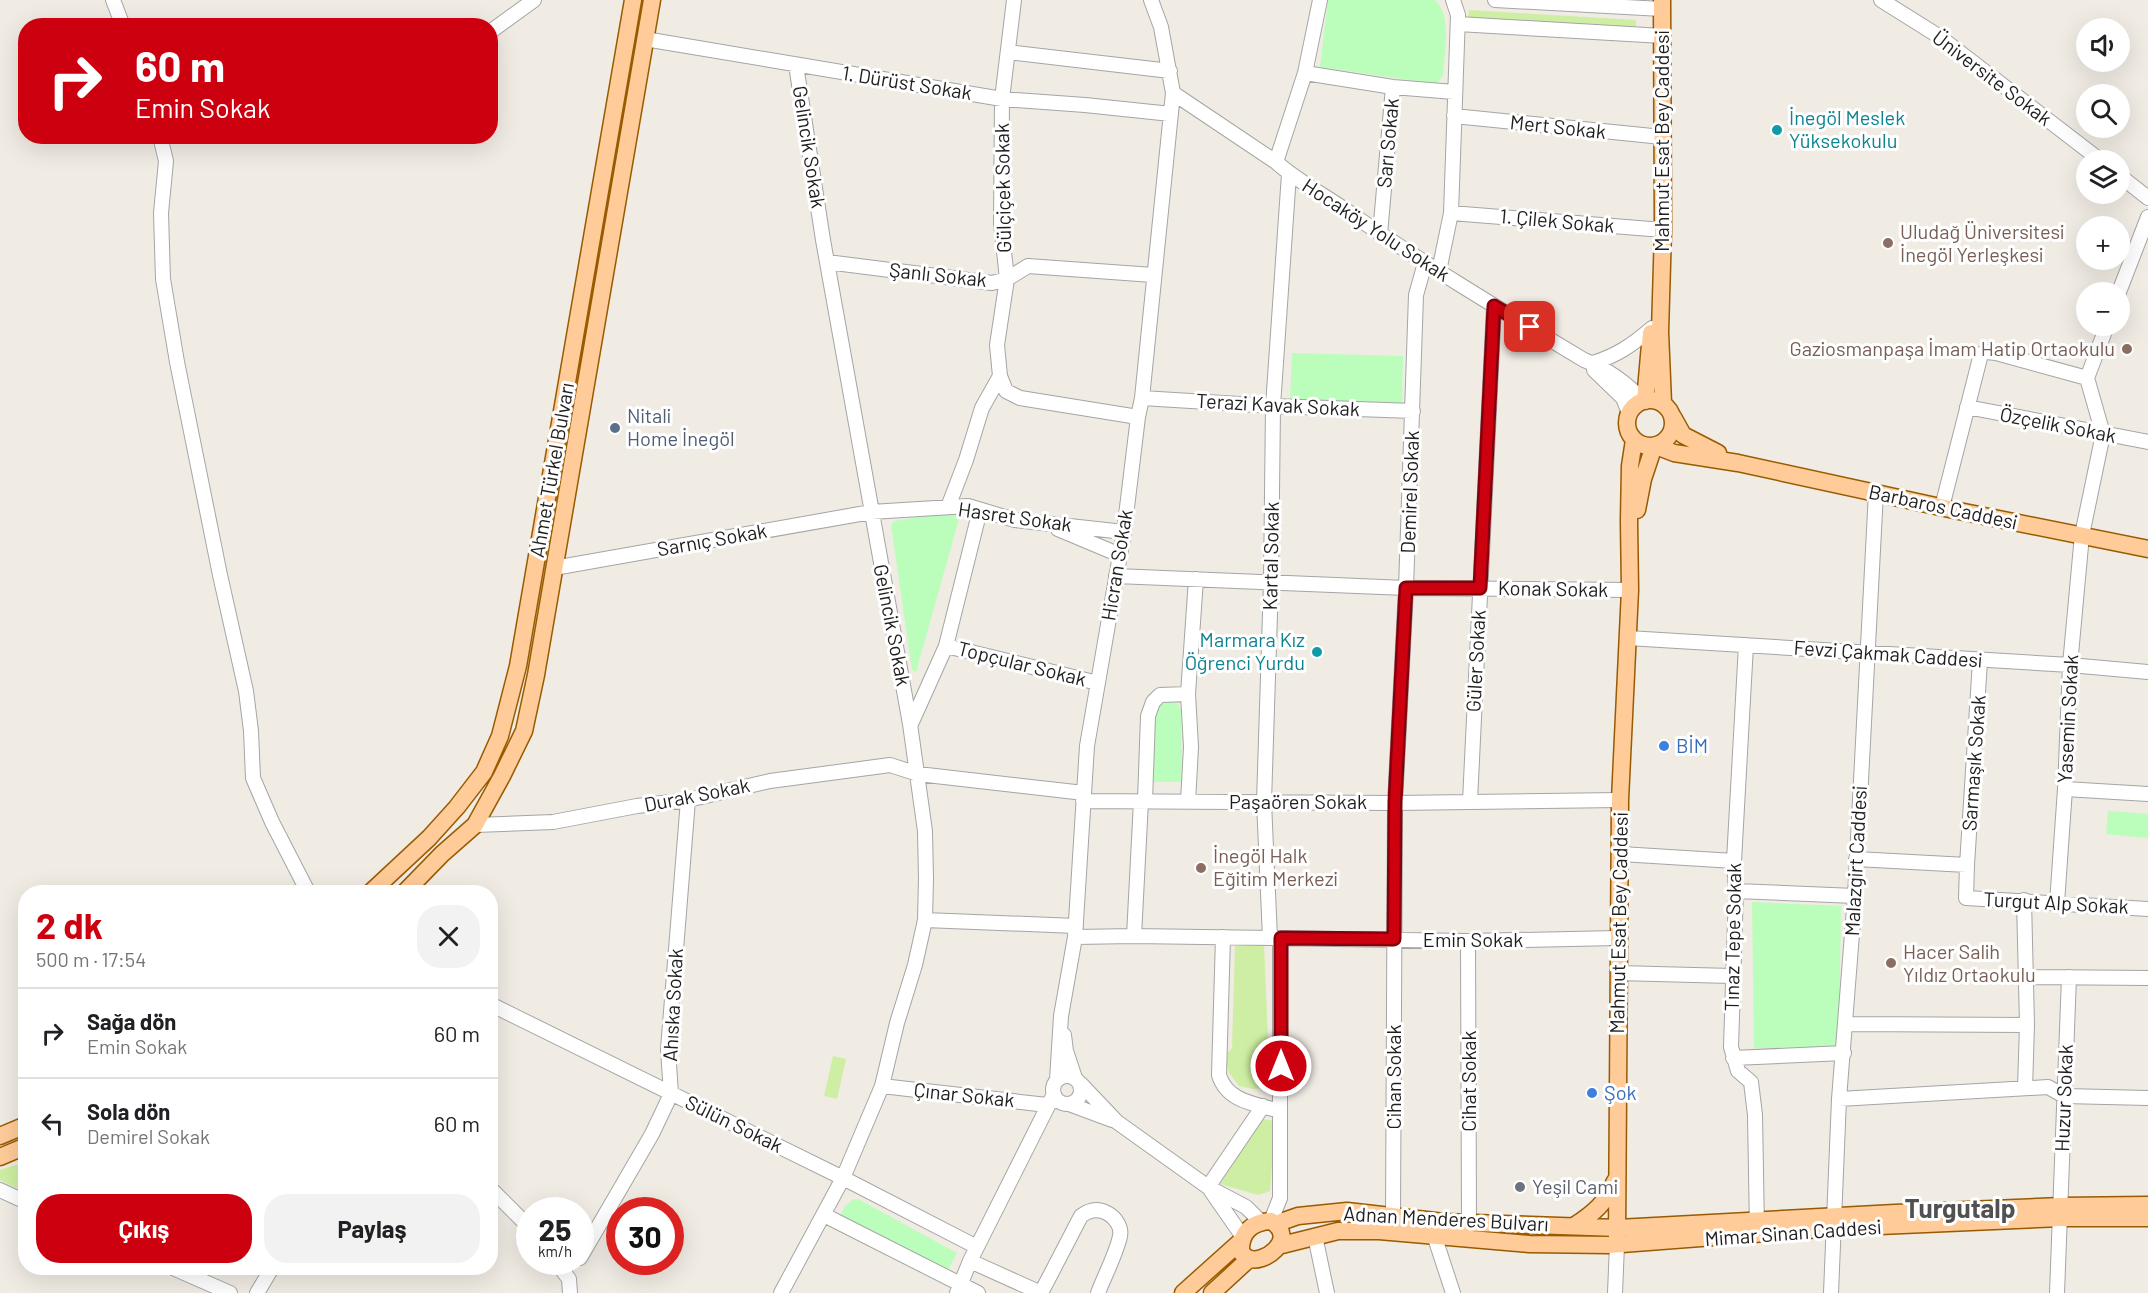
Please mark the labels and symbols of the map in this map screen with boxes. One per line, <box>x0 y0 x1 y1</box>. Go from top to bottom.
street label: Üniversite Sokak <box>1928 25 2057 130</box>
street label: Mahmut Esat Bey Caddesi <box>1649 30 1673 252</box>
street label: 1. Dürüst Sokak <box>841 60 974 104</box>
street label: Gelincik Sokak <box>788 84 832 210</box>
street label: Sarı Sokak <box>1371 97 1403 189</box>
place label: İnegöl Meslek Yüksekokulu <box>1789 105 1905 152</box>
street label: Mert Sokak <box>1509 109 1607 143</box>
street label: Gülçiçek Sokak <box>989 123 1015 253</box>
marker: İnegöl Meslek Yüksekokulu <box>1770 123 1784 137</box>
street label: Hocaköy Yolu Sokak <box>1298 173 1455 286</box>
street label: 1. Çilek Sokak <box>1499 203 1615 237</box>
place label: Uludağ Üniversitesi İnegöl Yerleşkesi <box>1900 219 2064 266</box>
marker: Uludağ Üniversitesi İnegöl Yerleşkesi <box>1881 236 1895 250</box>
street label: Şanlı Sokak <box>888 257 988 291</box>
pin <box>1504 301 1555 352</box>
place label: Gaziosmanpaşa İmam Hatip Ortaokulu <box>1790 336 2115 360</box>
marker: Gaziosmanpaşa İmam Hatip Ortaokulu <box>2120 342 2134 356</box>
street label: Ahmet Türkel Bulvarı <box>524 380 578 559</box>
street label: Terazi Kavak Sokak <box>1196 388 1360 420</box>
street label: Özçelik Sokak <box>1998 401 2118 447</box>
place label: Nitali Home İnegöl <box>627 403 735 450</box>
marker: Nitali Home İnegöl <box>608 421 622 435</box>
street label: Demirel Sokak <box>1395 430 1423 554</box>
street label: Barbaros Caddesi <box>1867 479 2020 533</box>
street label: Hasret Sokak <box>957 496 1074 536</box>
street label: Kartal Sokak <box>1257 501 1283 611</box>
street label: Hicran Sokak <box>1095 507 1137 622</box>
street label: Sarnıç Sokak <box>655 518 769 560</box>
street label: Gelincik Sokak <box>869 562 917 688</box>
street label: Konak Sokak <box>1498 575 1608 601</box>
street label: Güler Sokak <box>1460 609 1490 713</box>
place label: Marmara Kız Öğrenci Yurdu <box>1185 627 1305 674</box>
street label: Fevzi Çakmak Caddesi <box>1793 634 1983 672</box>
street label: Topçular Sokak <box>955 635 1089 691</box>
marker: Marmara Kız Öğrenci Yurdu <box>1310 645 1324 659</box>
street label: Yasemin Sokak <box>2052 654 2082 784</box>
street label: Sarmaşık Sokak <box>1956 694 1990 832</box>
place label: BİM <box>1676 733 1708 757</box>
marker: BİM <box>1657 739 1671 753</box>
street label: Durak Sokak <box>642 772 752 816</box>
street label: Malazgirt Caddesi <box>1839 785 1871 937</box>
street label: Paşaören Sokak <box>1229 789 1367 813</box>
street label: Mahmut Esat Bey Caddesi <box>1604 812 1632 1034</box>
place label: İnegöl Halk Eğitim Merkezi <box>1213 843 1338 890</box>
marker: İnegöl Halk Eğitim Merkezi <box>1194 861 1208 875</box>
street label: Tınaz Tepe Sokak <box>1719 863 1745 1011</box>
street label: Turgut Alp Sokak <box>1983 886 2129 918</box>
street label: Emin Sokak <box>1423 927 1523 951</box>
place label: Hacer Salih Yıldız Ortaokulu <box>1903 939 2036 986</box>
street label: Ahıska Sokak <box>657 948 687 1062</box>
marker: Hacer Salih Yıldız Ortaokulu <box>1884 956 1898 970</box>
street label: Cihan Sokak <box>1381 1025 1405 1129</box>
street label: Cihat Sokak <box>1456 1030 1480 1132</box>
position arrow <box>1249 1034 1313 1098</box>
street label: Huzur Sokak <box>2049 1044 2077 1152</box>
street label: Çınar Sokak <box>912 1077 1016 1111</box>
place label: Şok <box>1604 1080 1637 1104</box>
marker: Şok <box>1585 1086 1599 1100</box>
street label: Sülün Sokak <box>682 1089 787 1157</box>
place label: Yeşil Cami <box>1532 1174 1618 1198</box>
marker: Yeşil Cami <box>1513 1180 1527 1194</box>
district label: Turgutalp <box>1905 1192 2015 1223</box>
speed limit sign: 30 <box>606 1197 684 1275</box>
street label: Adnan Menderes Bulvarı <box>1343 1201 1549 1235</box>
street label: Mimar Sinan Caddesi <box>1704 1214 1882 1250</box>

